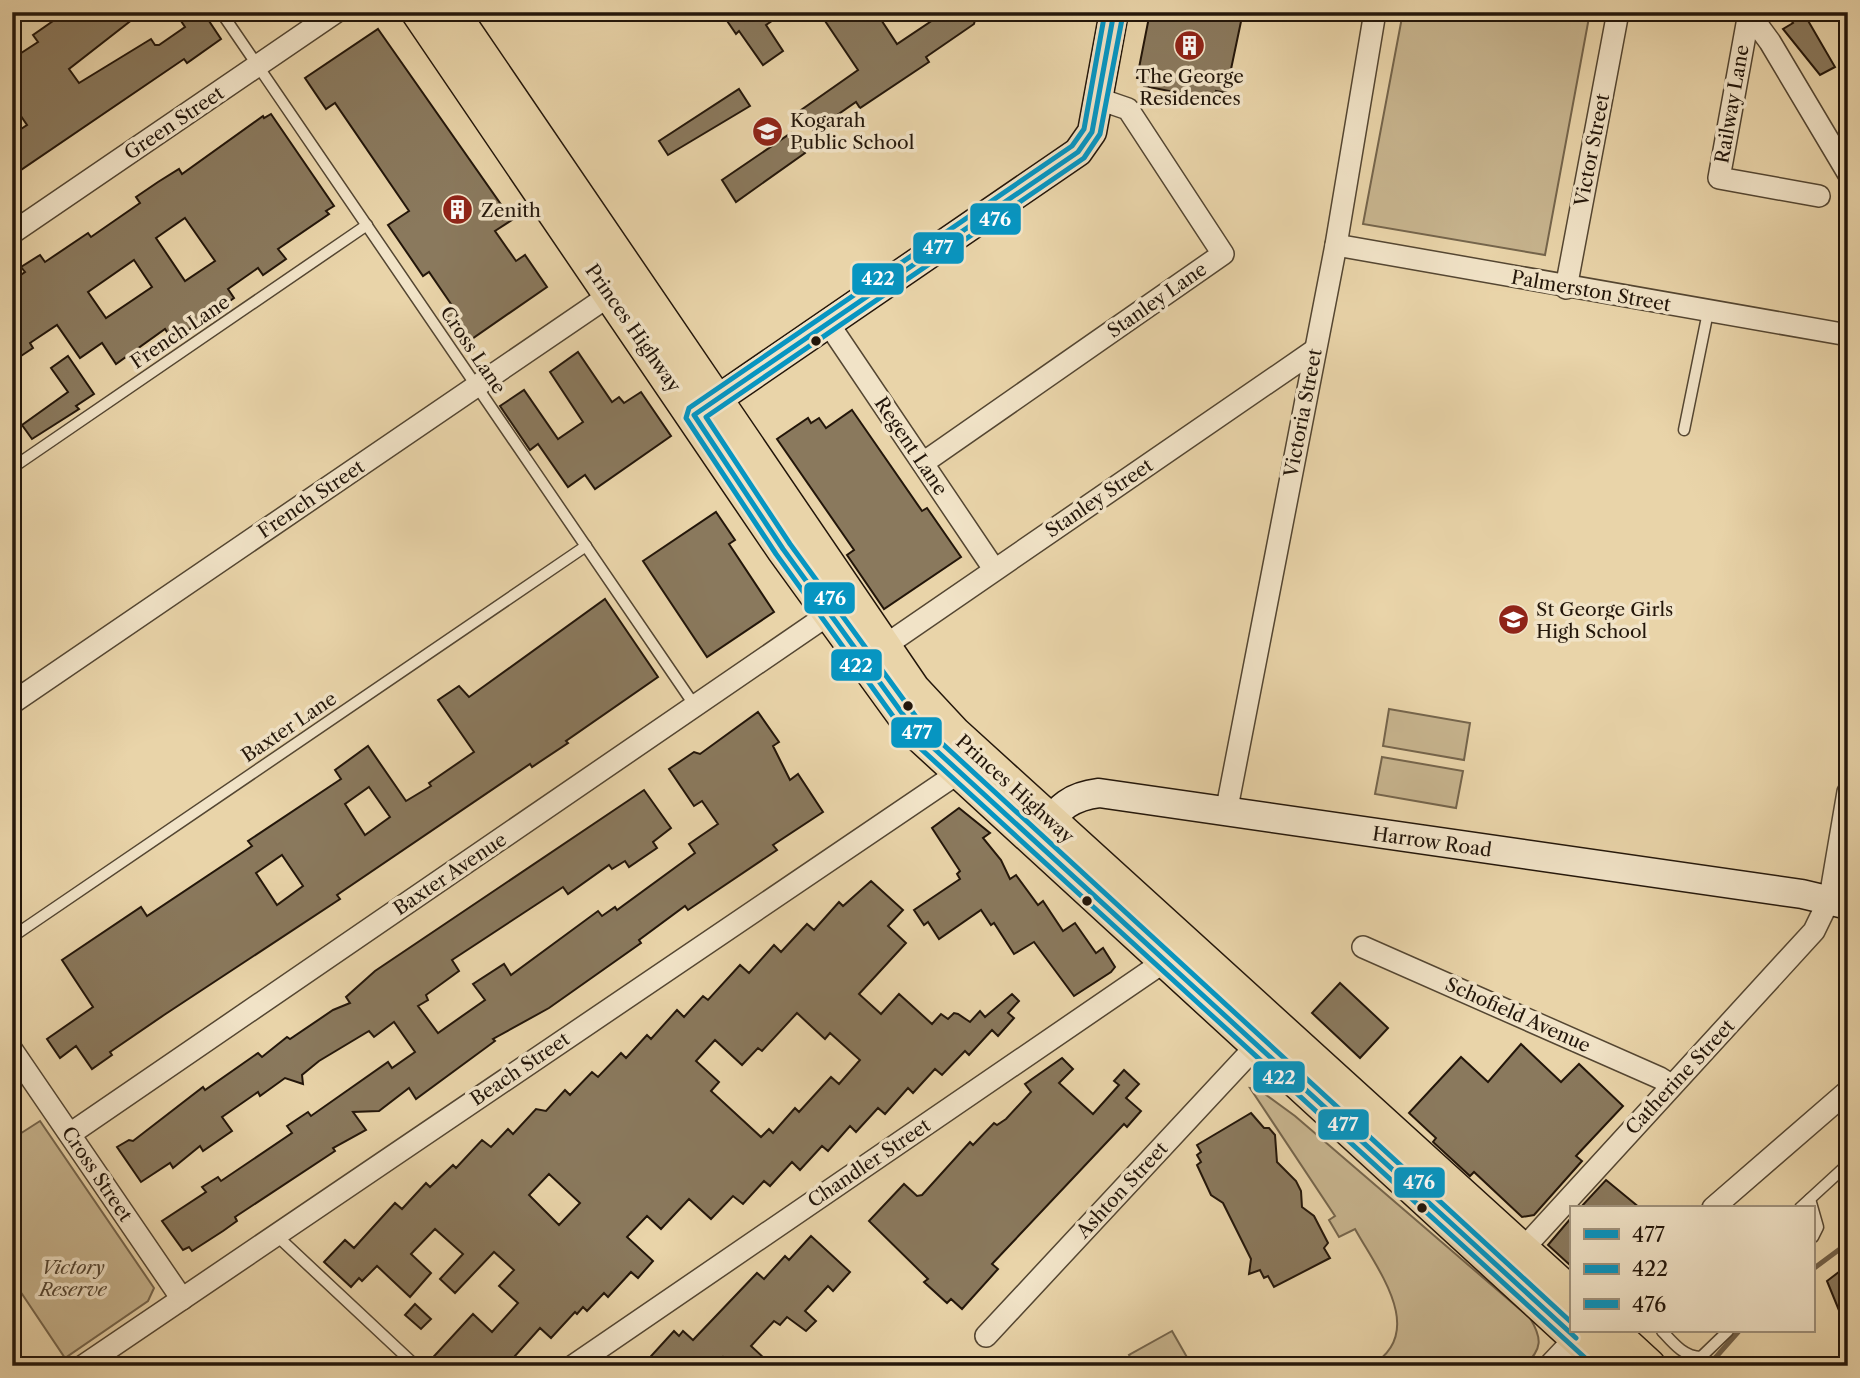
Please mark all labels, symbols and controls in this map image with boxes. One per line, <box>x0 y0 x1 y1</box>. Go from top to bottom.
building icon: The George Residences <box>1173 28 1207 62</box>
street label: Railway Lane <box>1710 43 1754 165</box>
place label: The George Residences <box>1136 65 1244 110</box>
street label: Green Street <box>120 81 228 165</box>
street label: Victor Street <box>1570 91 1614 209</box>
place label: Kogarah Public School <box>790 109 915 154</box>
school or university icon: Kogarah Public School <box>750 114 784 148</box>
building icon: Zenith <box>441 193 475 227</box>
place label: Zenith <box>481 199 541 222</box>
line badge: 476 <box>969 202 1022 236</box>
text: 476 <box>979 208 1011 231</box>
line badge: 477 <box>912 231 965 265</box>
text: 477 <box>922 236 954 259</box>
street label: Stanley Lane <box>1103 257 1211 343</box>
street label: Princes Highway <box>580 260 686 397</box>
line badge: 422 <box>851 262 905 296</box>
street label: Palmerston Street <box>1509 266 1673 316</box>
text: 422 <box>861 267 895 290</box>
street label: French Lane <box>126 290 234 374</box>
street label: Cross Lane <box>435 302 511 398</box>
unlabelled marker <box>809 334 823 348</box>
street label: Victoria Street <box>1279 347 1327 480</box>
street label: Regent Lane <box>870 392 952 500</box>
street label: Stanley Street <box>1041 453 1157 542</box>
street label: French Street <box>253 455 369 543</box>
line badge: 476 <box>803 581 856 615</box>
text: 476 <box>814 587 846 610</box>
place label: St George Girls High School <box>1536 598 1673 643</box>
school or university icon: St George Girls High School <box>1496 603 1530 637</box>
line badge: 422 <box>830 648 883 682</box>
text: 422 <box>839 654 873 677</box>
street label: Baxter Lane <box>237 687 341 767</box>
unlabelled marker <box>901 699 915 713</box>
line badge: 477 <box>890 716 943 749</box>
text: 477 <box>901 721 933 744</box>
street label: Princes Highway <box>951 730 1079 848</box>
street label: Harrow Road <box>1371 822 1494 862</box>
street label: Baxter Avenue <box>389 828 511 920</box>
unlabelled marker <box>1080 894 1094 908</box>
street label: Schofield Avenue <box>1442 973 1594 1057</box>
street label: Catherine Street <box>1621 1014 1739 1139</box>
street label: Beach Street <box>466 1027 574 1111</box>
line badge: 422 <box>1252 1060 1306 1094</box>
text: 422 <box>1262 1066 1296 1089</box>
line badge: 477 <box>1317 1108 1370 1141</box>
street label: Chandler Street <box>803 1113 935 1212</box>
text: 477 <box>1327 1113 1359 1136</box>
street label: Cross Street <box>57 1122 137 1226</box>
street label: Ashton Street <box>1071 1137 1173 1244</box>
line badge: 476 <box>1393 1166 1446 1199</box>
text: 476 <box>1403 1171 1435 1194</box>
unlabelled marker <box>1415 1201 1429 1215</box>
legend <box>1570 1206 1814 1332</box>
text: 477 <box>1632 1222 1665 1247</box>
park label: Victory Reserve <box>37 1256 108 1301</box>
text: 422 <box>1632 1256 1668 1281</box>
text: 476 <box>1632 1292 1666 1317</box>

